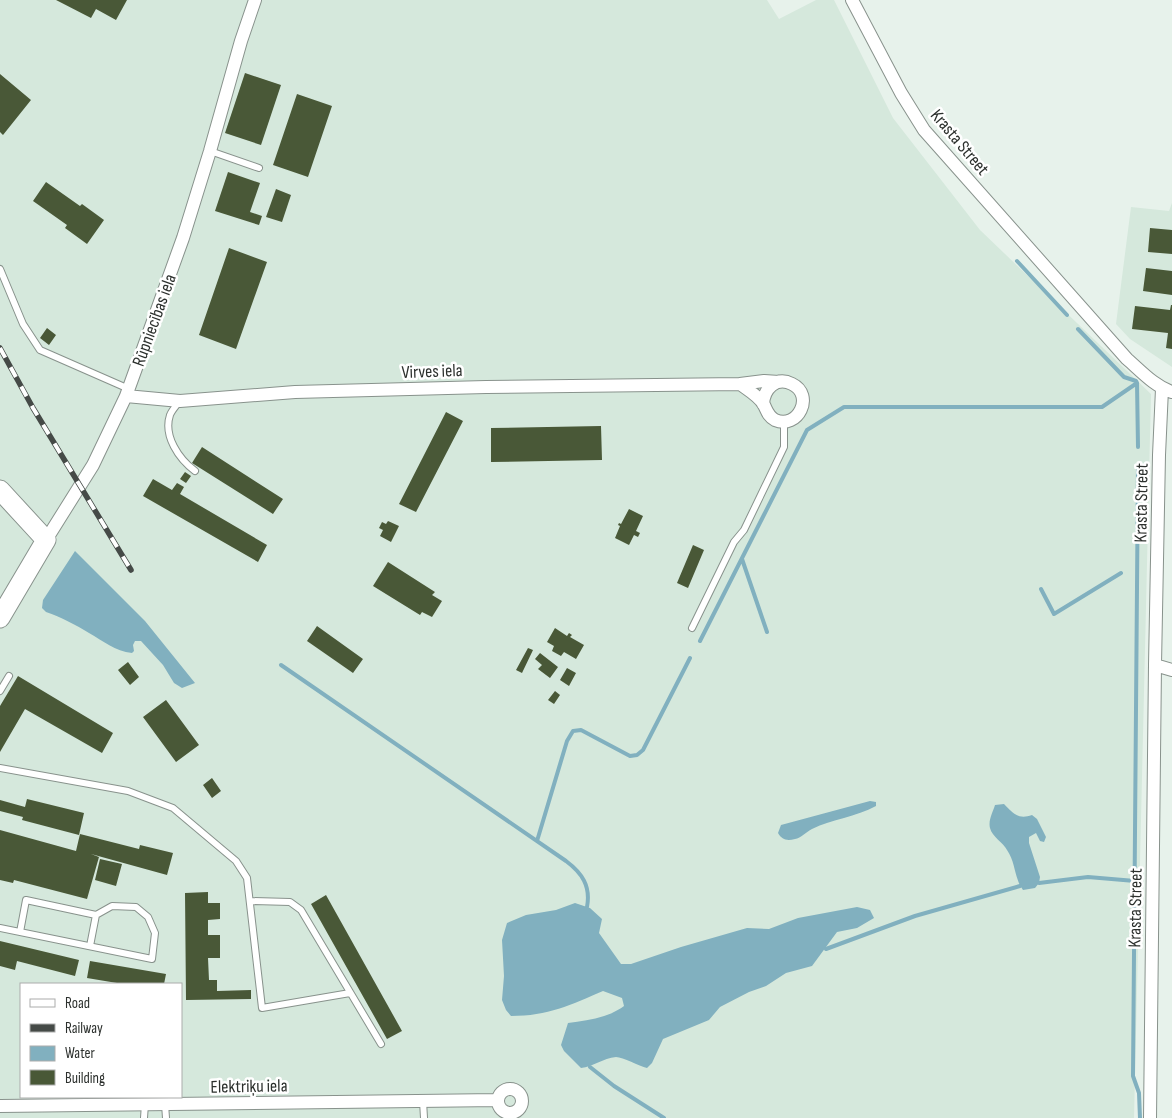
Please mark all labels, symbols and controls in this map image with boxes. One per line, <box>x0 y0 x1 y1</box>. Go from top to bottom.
street label: Krasta Street <box>926 105 994 180</box>
street label: Rūpniecības iela <box>128 271 181 369</box>
street label: Virves iela <box>401 360 463 383</box>
street label: Krasta Street <box>1130 463 1153 543</box>
street label: Krasta Street <box>1124 868 1147 948</box>
legend <box>20 983 182 1098</box>
text: Road <box>65 994 90 1013</box>
text: Railway <box>65 1019 103 1038</box>
text: Water <box>65 1044 96 1063</box>
text: Building <box>65 1069 105 1088</box>
street label: Elektriķu iela <box>210 1075 288 1098</box>

